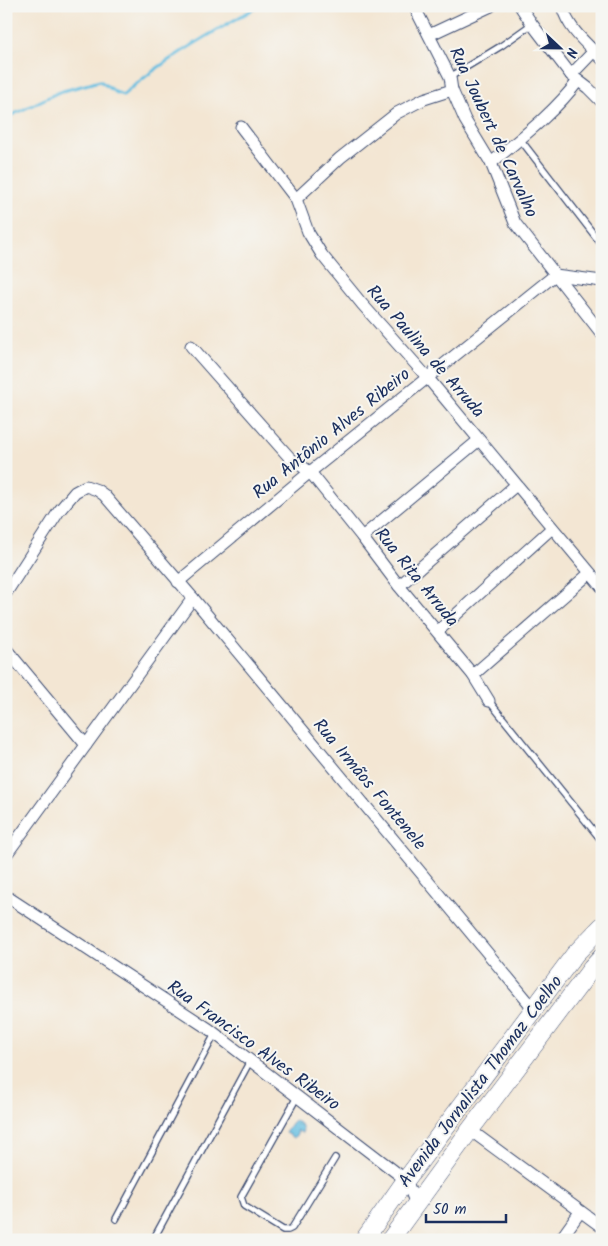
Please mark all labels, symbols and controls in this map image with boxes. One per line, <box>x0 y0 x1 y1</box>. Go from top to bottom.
north arrow <box>536 22 586 72</box>
street label: Rua Joubert de Carvalho <box>440 42 545 223</box>
text: N <box>559 44 583 61</box>
street label: Rua Paulina de Arruda <box>359 279 491 425</box>
street label: Rua Antônio Alves Ribeiro <box>247 361 417 507</box>
street label: Rua Rita Arruda <box>366 522 465 634</box>
street label: Rua Irmãos Fontenele <box>305 713 433 857</box>
street label: Avenida Jornalista Thomaz Coelho <box>392 970 571 1194</box>
street label: Rua Francisco Alves Ribeiro <box>160 973 346 1119</box>
scale bar <box>426 1191 506 1223</box>
text: 50 m <box>433 1198 467 1222</box>

